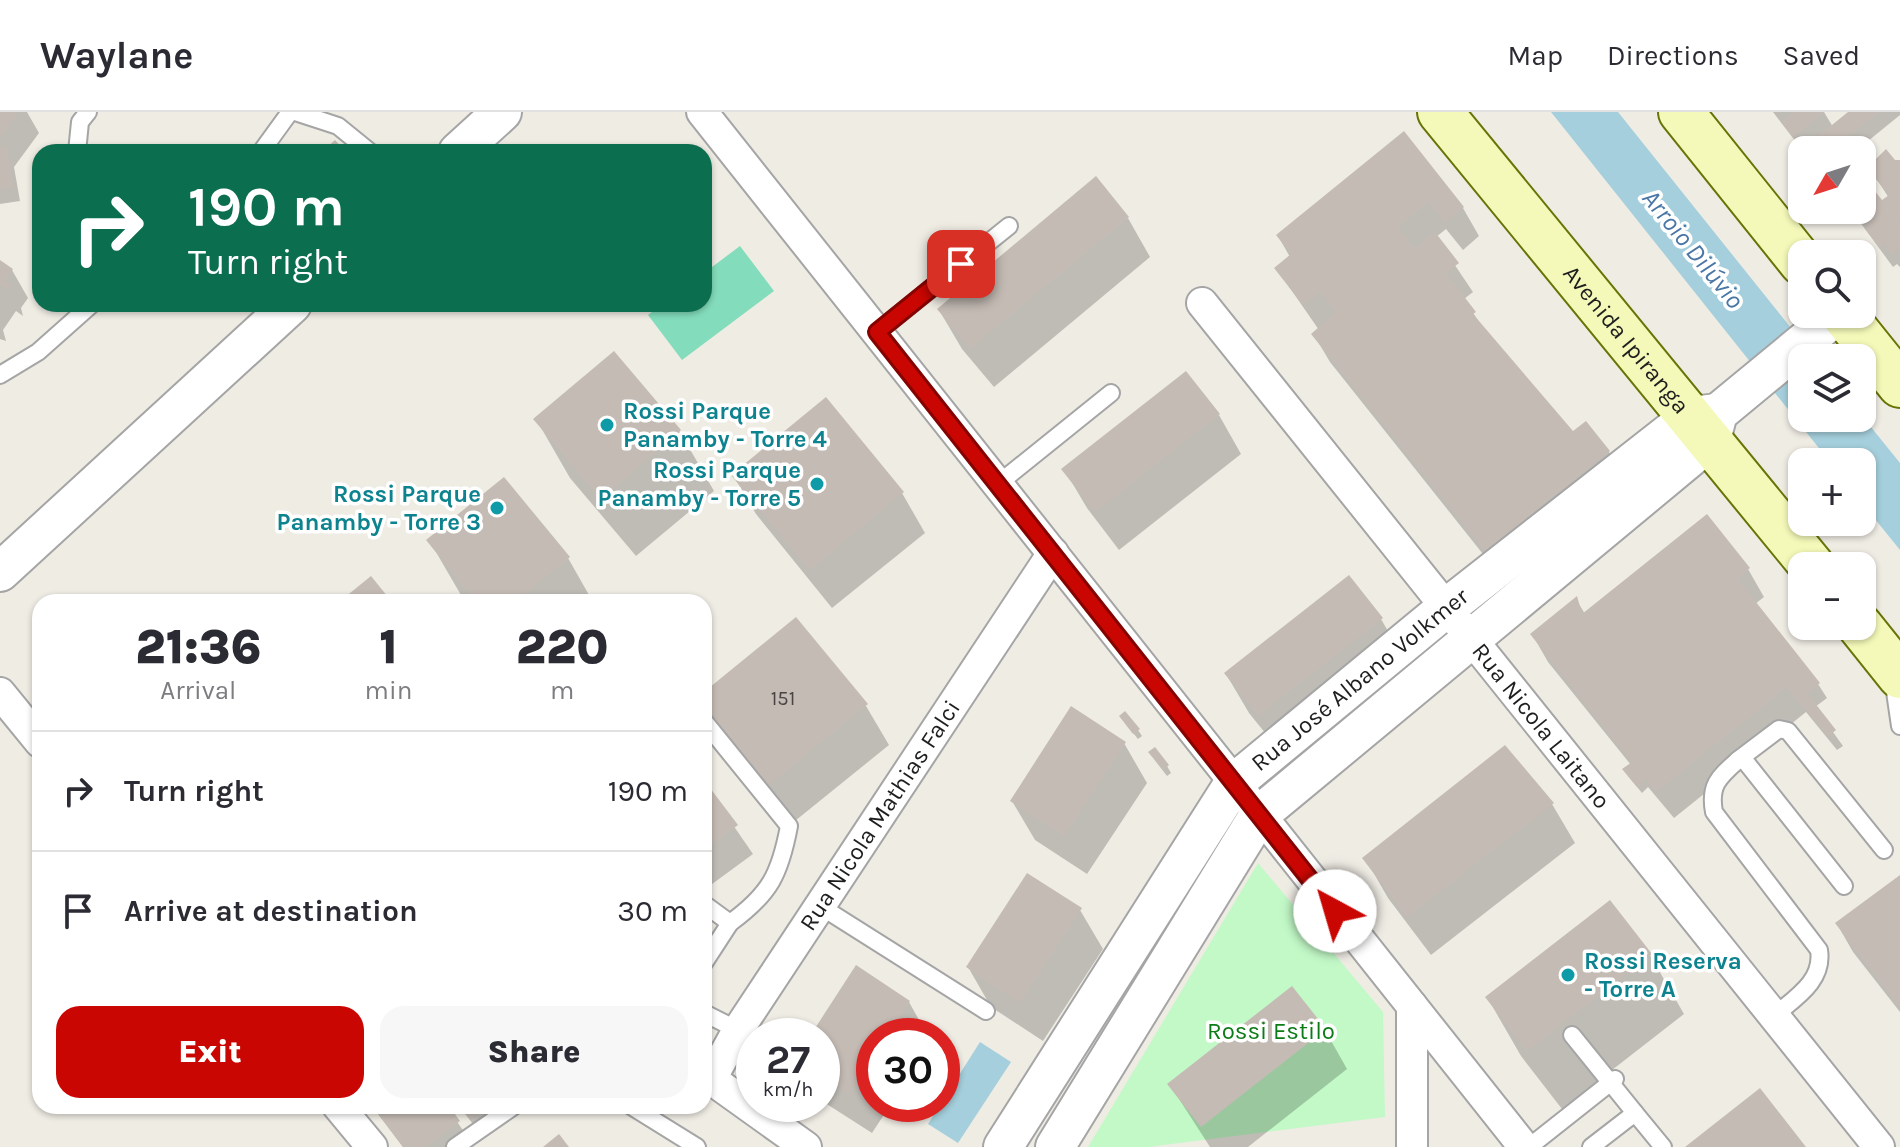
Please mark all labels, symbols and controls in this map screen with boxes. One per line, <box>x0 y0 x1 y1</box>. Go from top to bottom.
text: Waylane <box>40 33 193 78</box>
text: Map <box>1508 39 1563 72</box>
text: Directions <box>1607 39 1739 72</box>
text: Saved <box>1783 39 1860 72</box>
north arrow <box>1788 136 1876 224</box>
map controls <box>1788 136 1876 640</box>
text: 190 m <box>188 174 345 239</box>
icon: right <box>56 176 160 280</box>
water label: Arroio Dilúvio <box>1636 183 1751 315</box>
pin <box>927 230 995 298</box>
button: search <box>1788 240 1876 328</box>
text: Turn right <box>188 241 348 283</box>
icon: arrive <box>939 242 983 286</box>
street label: Avenida Ipiranga <box>1557 260 1695 419</box>
button: layers <box>1788 344 1876 432</box>
place label: Rossi Parque Panamby - Torre 4 <box>623 397 827 453</box>
marker: Rossi Parque Panamby - Torre 4 <box>598 416 616 434</box>
button: + <box>1788 448 1876 536</box>
place label: Rossi Parque Panamby - Torre 5 <box>598 456 801 512</box>
marker: Rossi Parque Panamby - Torre 5 <box>808 475 826 493</box>
place label: Rossi Parque Panamby - Torre 3 <box>277 480 481 536</box>
marker: Rossi Parque Panamby - Torre 3 <box>488 499 506 517</box>
button: − <box>1788 552 1876 640</box>
street label: Rua José Albano Volkmer <box>1246 582 1474 777</box>
text: 21:36 <box>135 619 261 675</box>
text: 1 <box>379 619 398 675</box>
text: 220 <box>516 619 609 675</box>
street label: Rua Nicola Laitano <box>1466 637 1616 814</box>
text: Arrival <box>160 675 236 706</box>
text: min <box>365 675 412 706</box>
text: m <box>550 675 574 706</box>
house number: 151 <box>771 687 795 710</box>
street label: Rua Nicola Mathias Falci <box>794 695 966 936</box>
icon: right <box>56 769 100 813</box>
text: Turn right <box>124 773 264 809</box>
text: 190 m <box>608 773 688 809</box>
position arrow <box>1293 869 1377 953</box>
icon: arrive <box>56 889 100 933</box>
text: Arrive at destination <box>124 893 418 929</box>
text: 30 m <box>617 893 688 929</box>
place label: Rossi Reserva - Torre A <box>1584 947 1742 1003</box>
marker: Rossi Reserva - Torre A <box>1559 966 1577 984</box>
button: Exit <box>56 1006 364 1098</box>
button: Share <box>380 1006 688 1098</box>
park label: Rossi Estilo <box>1207 1017 1335 1045</box>
speed limit sign: 30 <box>856 1018 960 1122</box>
text: 27 <box>766 1036 810 1083</box>
text: km/h <box>763 1078 813 1101</box>

